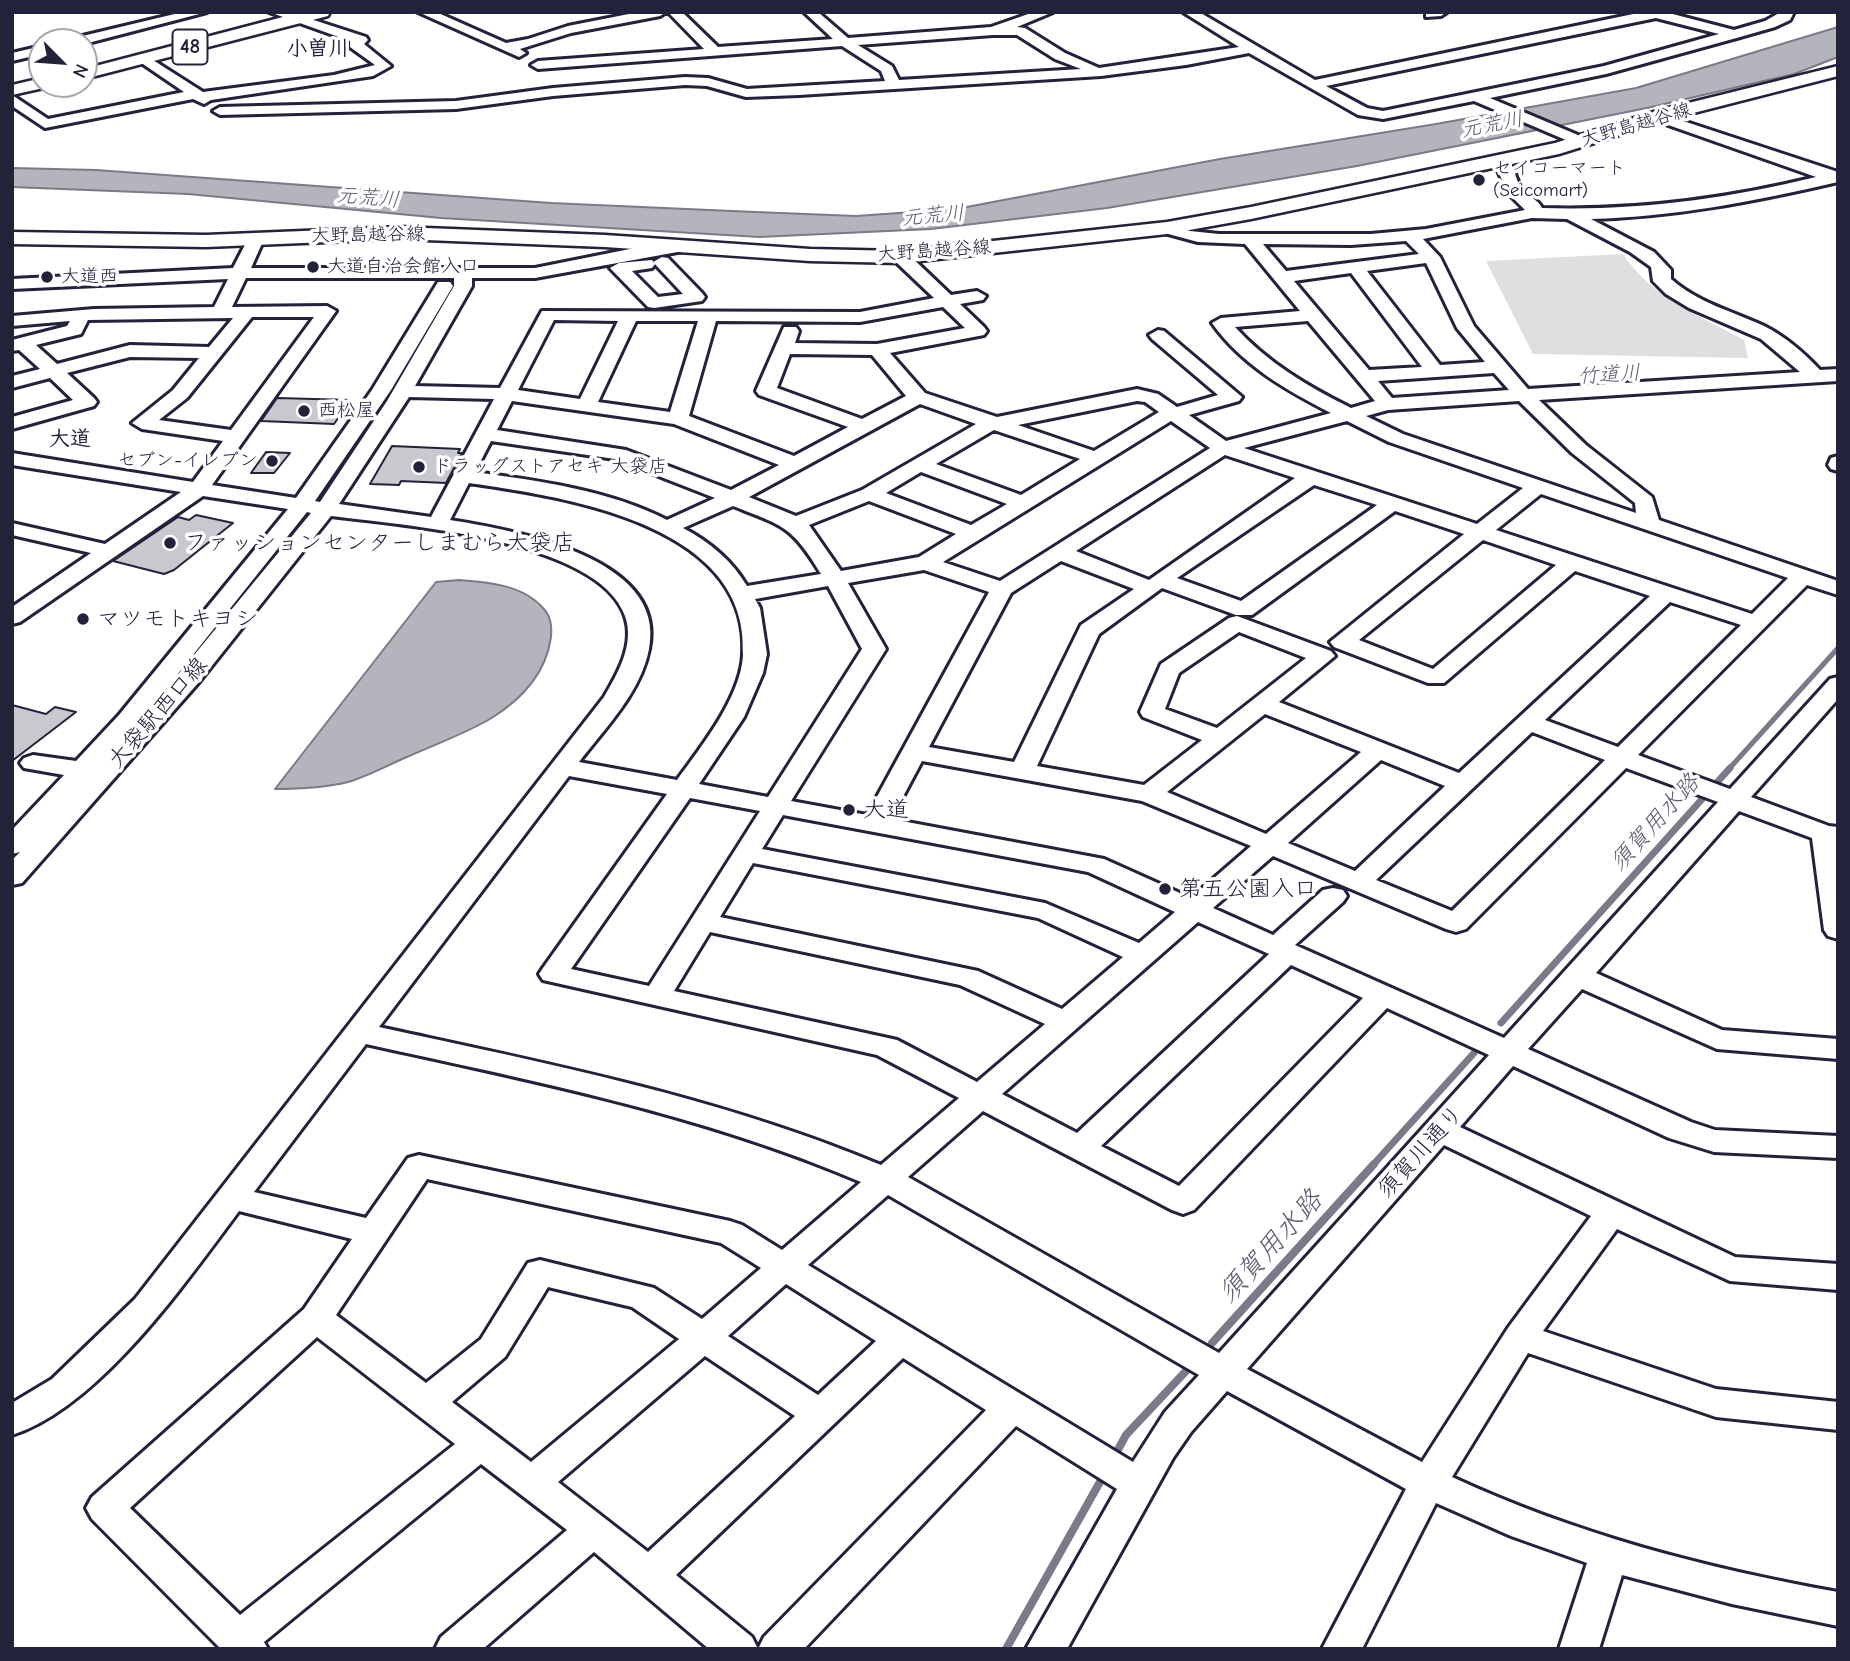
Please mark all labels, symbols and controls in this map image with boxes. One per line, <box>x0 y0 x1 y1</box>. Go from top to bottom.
north arrow <box>28 28 98 98</box>
road number: 48 <box>172 30 208 64</box>
district label: 小曽川 <box>287 36 349 62</box>
text: N <box>68 61 93 81</box>
street label: 大野島越谷線 <box>1578 98 1694 152</box>
water label: 元荒川 <box>1459 107 1525 143</box>
place label: セイコーマート (Seicomart) <box>1493 158 1626 202</box>
marker: セイコーマート (Seicomart) <box>1471 172 1487 188</box>
water label: 元荒川 <box>336 183 400 213</box>
water label: 元荒川 <box>901 201 965 231</box>
street label: 大野島越谷線 <box>311 223 425 247</box>
street label: 大野島越谷線 <box>876 236 992 266</box>
place label: 大道自治会館入口 <box>327 256 479 278</box>
marker: 大道自治会館入口 <box>305 259 321 275</box>
place label: 大道西 <box>61 266 118 288</box>
marker: 大道西 <box>39 269 55 285</box>
water label: 竹道川 <box>1577 360 1641 390</box>
place label: 西松屋 <box>318 400 375 422</box>
marker: 西松屋 <box>296 403 312 419</box>
district label: 大道 <box>49 426 91 452</box>
place label: セブン-イレブン <box>117 450 258 472</box>
marker: セブン-イレブン <box>264 453 280 469</box>
place label: ドラッグストアセキ 大袋店 <box>433 456 667 478</box>
marker: ドラッグストアセキ 大袋店 <box>411 459 427 475</box>
place label: ファッションセンターしまむら大袋店 <box>184 529 575 557</box>
marker: ファッションセンターしまむら大袋店 <box>162 535 178 551</box>
place label: マツモトキヨシ <box>97 605 258 633</box>
marker: マツモトキヨシ <box>75 611 91 627</box>
street label: 大袋駅西口線 <box>102 652 214 774</box>
water label: 須賀用水路 <box>1604 769 1706 877</box>
place label: 大道 <box>863 796 909 824</box>
marker: 大道 <box>841 802 857 818</box>
place label: 第五公園入口 <box>1179 875 1317 903</box>
marker: 第五公園入口 <box>1157 881 1173 897</box>
street label: 須賀川通り <box>1372 1100 1470 1204</box>
water label: 須賀用水路 <box>1212 1184 1330 1310</box>

